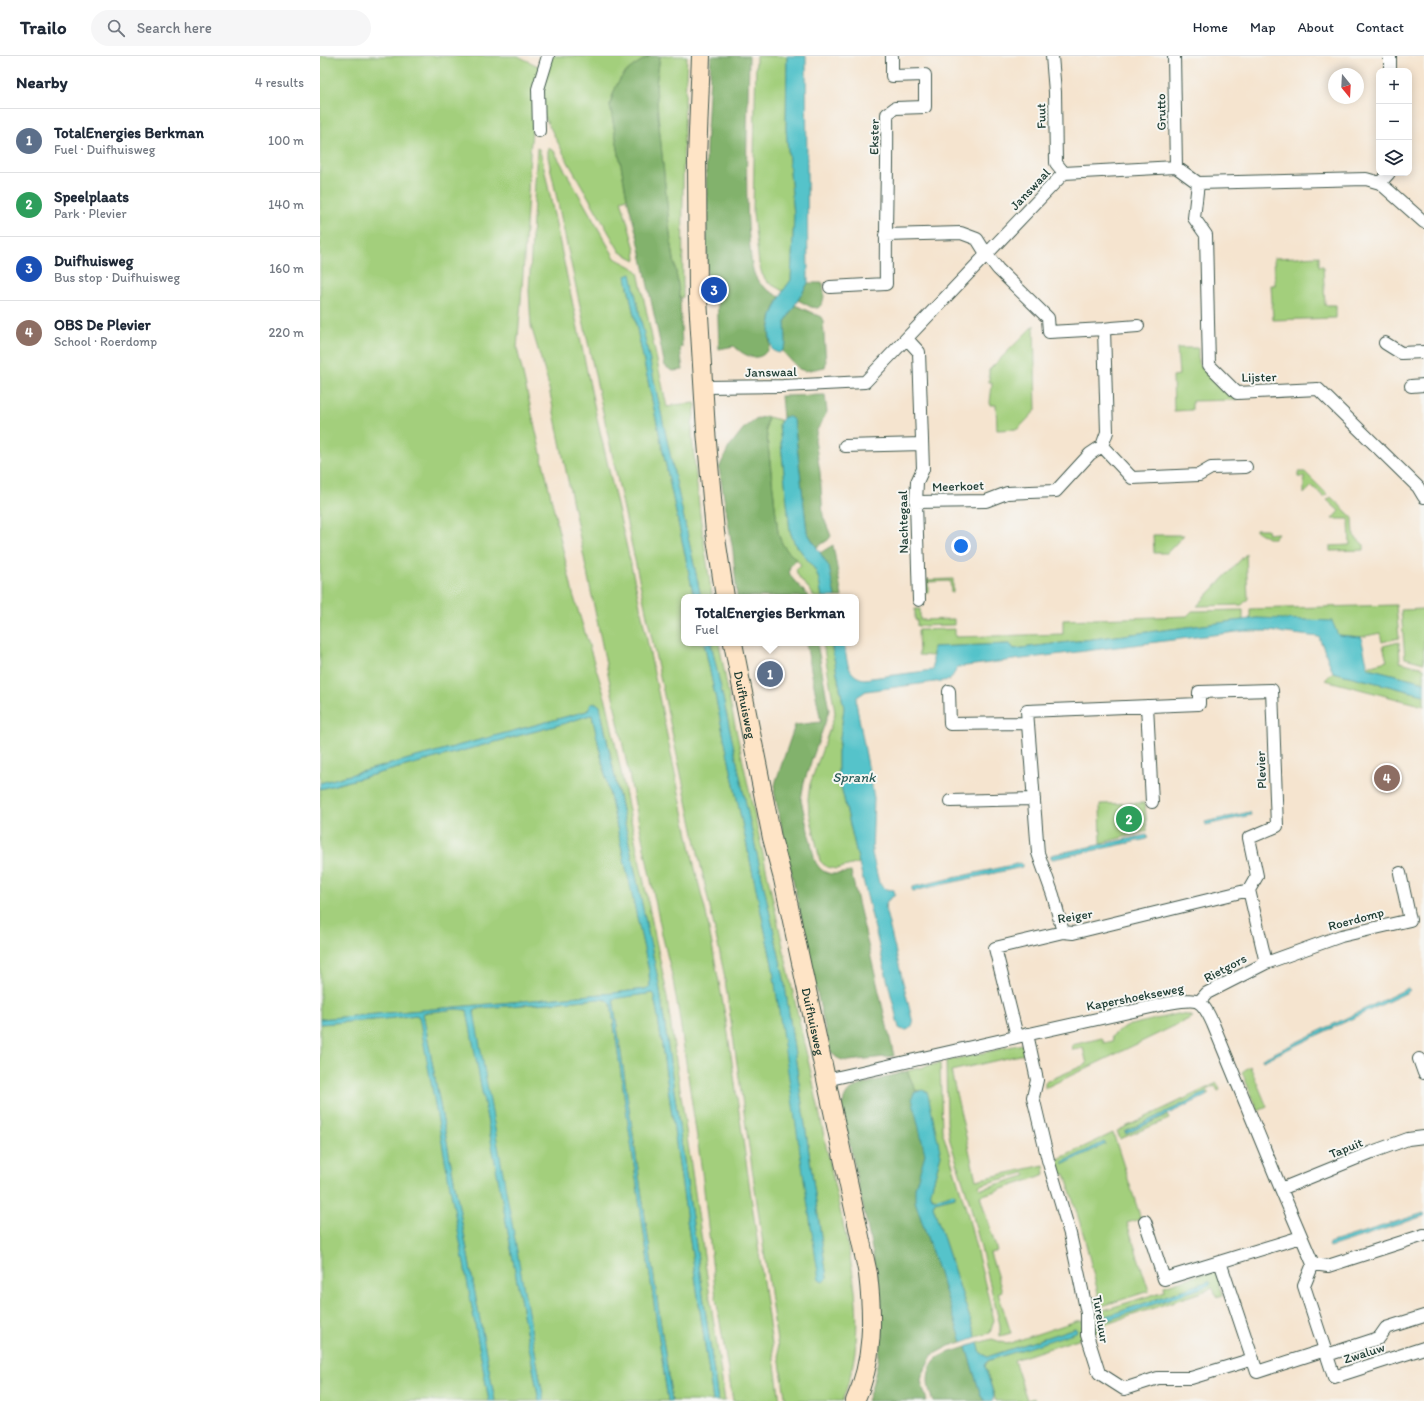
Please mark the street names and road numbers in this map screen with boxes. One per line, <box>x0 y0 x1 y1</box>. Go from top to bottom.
street label: Grutto <box>1153 93 1169 131</box>
street label: Fuut <box>1033 103 1049 129</box>
street label: Ekster <box>866 118 882 155</box>
street label: Janswaal <box>1007 165 1053 213</box>
street label: Janswaal <box>745 364 797 380</box>
street label: Lijster <box>1241 369 1278 385</box>
street label: Meerkoet <box>932 478 984 494</box>
street label: Nachtegaal <box>895 490 911 554</box>
street label: Duifhuisweg <box>731 670 760 740</box>
street label: Plevier <box>1253 750 1269 789</box>
street label: Roerdomp <box>1326 904 1386 934</box>
street label: Reiger <box>1056 906 1094 926</box>
street label: Rietgors <box>1201 950 1249 986</box>
street label: Kapershoekseweg <box>1085 980 1185 1014</box>
street label: Duifhuisweg <box>799 986 828 1057</box>
street label: Tapuit <box>1327 1134 1365 1161</box>
street label: Tureluur <box>1090 1294 1112 1345</box>
street label: Zwaluw <box>1341 1339 1387 1367</box>

